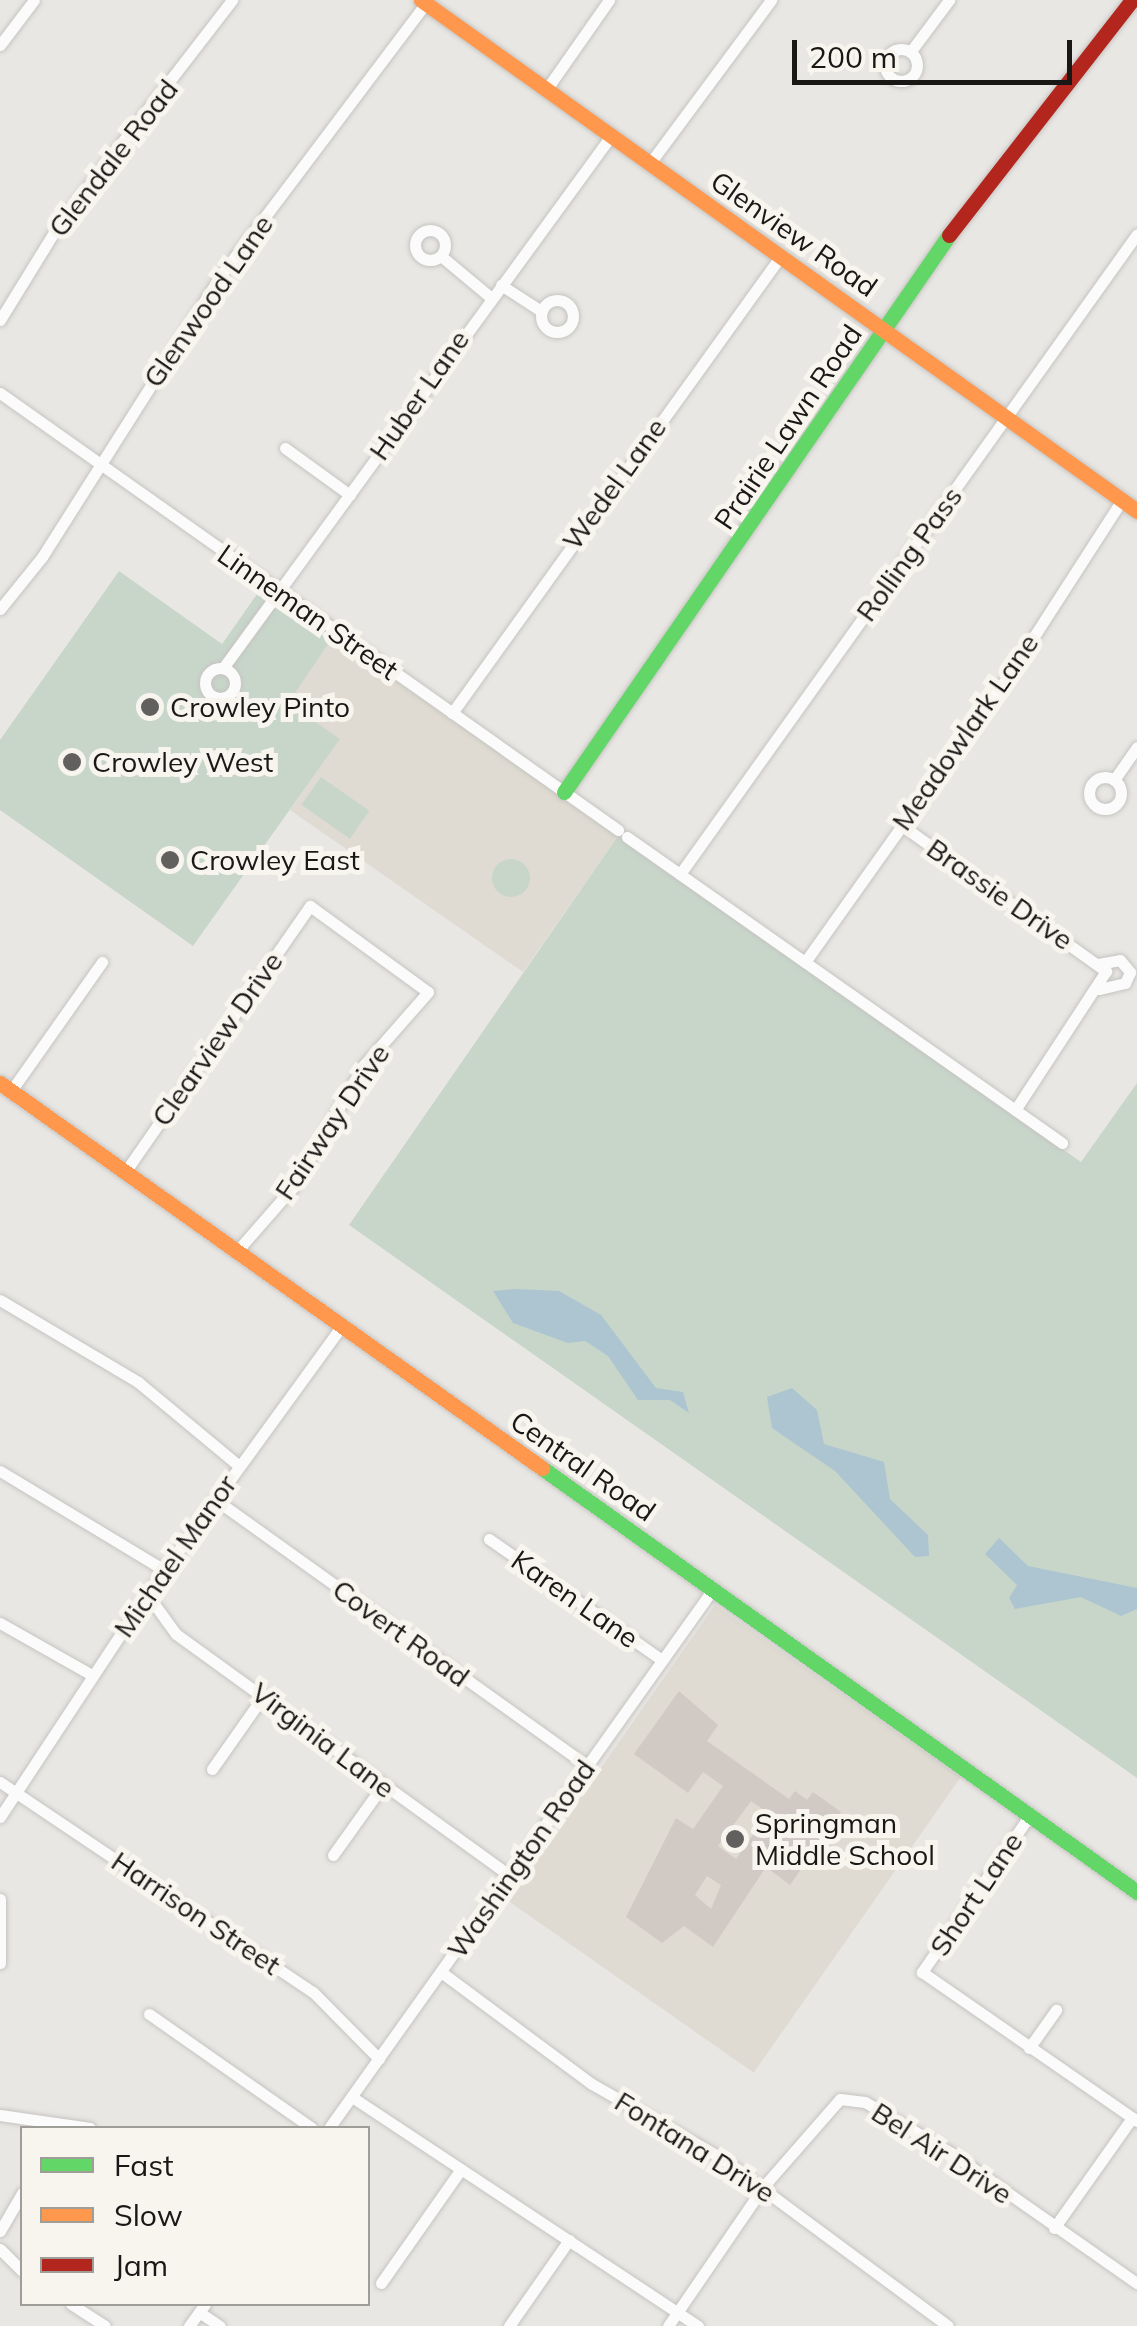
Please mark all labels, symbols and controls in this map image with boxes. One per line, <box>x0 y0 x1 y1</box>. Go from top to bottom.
scale bar <box>797 20 1077 82</box>
text: 200 m <box>809 38 897 76</box>
street label: Glendale Road <box>41 73 185 243</box>
street label: Glenview Road <box>704 164 884 304</box>
street label: Glenwood Lane <box>136 208 280 394</box>
street label: Prairie Lawn Road <box>707 318 869 536</box>
street label: Huber Lane <box>362 324 476 466</box>
street label: Wedel Lane <box>555 412 673 556</box>
street label: Rolling Pass <box>849 480 969 628</box>
street label: Linneman Street <box>211 537 405 687</box>
street label: Meadowlark Lane <box>885 627 1045 837</box>
place label: Crowley Pinto <box>170 690 350 724</box>
marker: Crowley Pinto <box>139 696 161 718</box>
place label: Crowley West <box>92 745 273 779</box>
marker: Crowley West <box>61 751 83 773</box>
street label: Brassie Drive <box>921 831 1079 957</box>
place label: Crowley East <box>190 843 360 877</box>
marker: Crowley East <box>159 849 181 871</box>
street label: Clearview Drive <box>145 946 289 1132</box>
street label: Fairway Drive <box>268 1038 396 1206</box>
street label: Central Road <box>504 1404 662 1528</box>
street label: Michael Manor <box>107 1468 243 1644</box>
street label: Karen Lane <box>505 1543 645 1655</box>
street label: Covert Road <box>326 1572 476 1694</box>
street label: Virginia Lane <box>245 1675 401 1805</box>
street label: Washington Road <box>440 1753 602 1965</box>
place label: Springman Middle School <box>755 1806 935 1872</box>
street label: Short Lane <box>922 1826 1030 1962</box>
marker: Springman Middle School <box>724 1828 746 1850</box>
street label: Harrison Street <box>105 1844 287 1982</box>
street label: Fontana Drive <box>609 2084 781 2210</box>
street label: Bel Air Drive <box>866 2095 1018 2211</box>
legend <box>20 2126 370 2306</box>
text: Fast <box>114 2146 174 2184</box>
text: Slow <box>114 2196 183 2234</box>
text: Jam <box>114 2246 168 2284</box>

